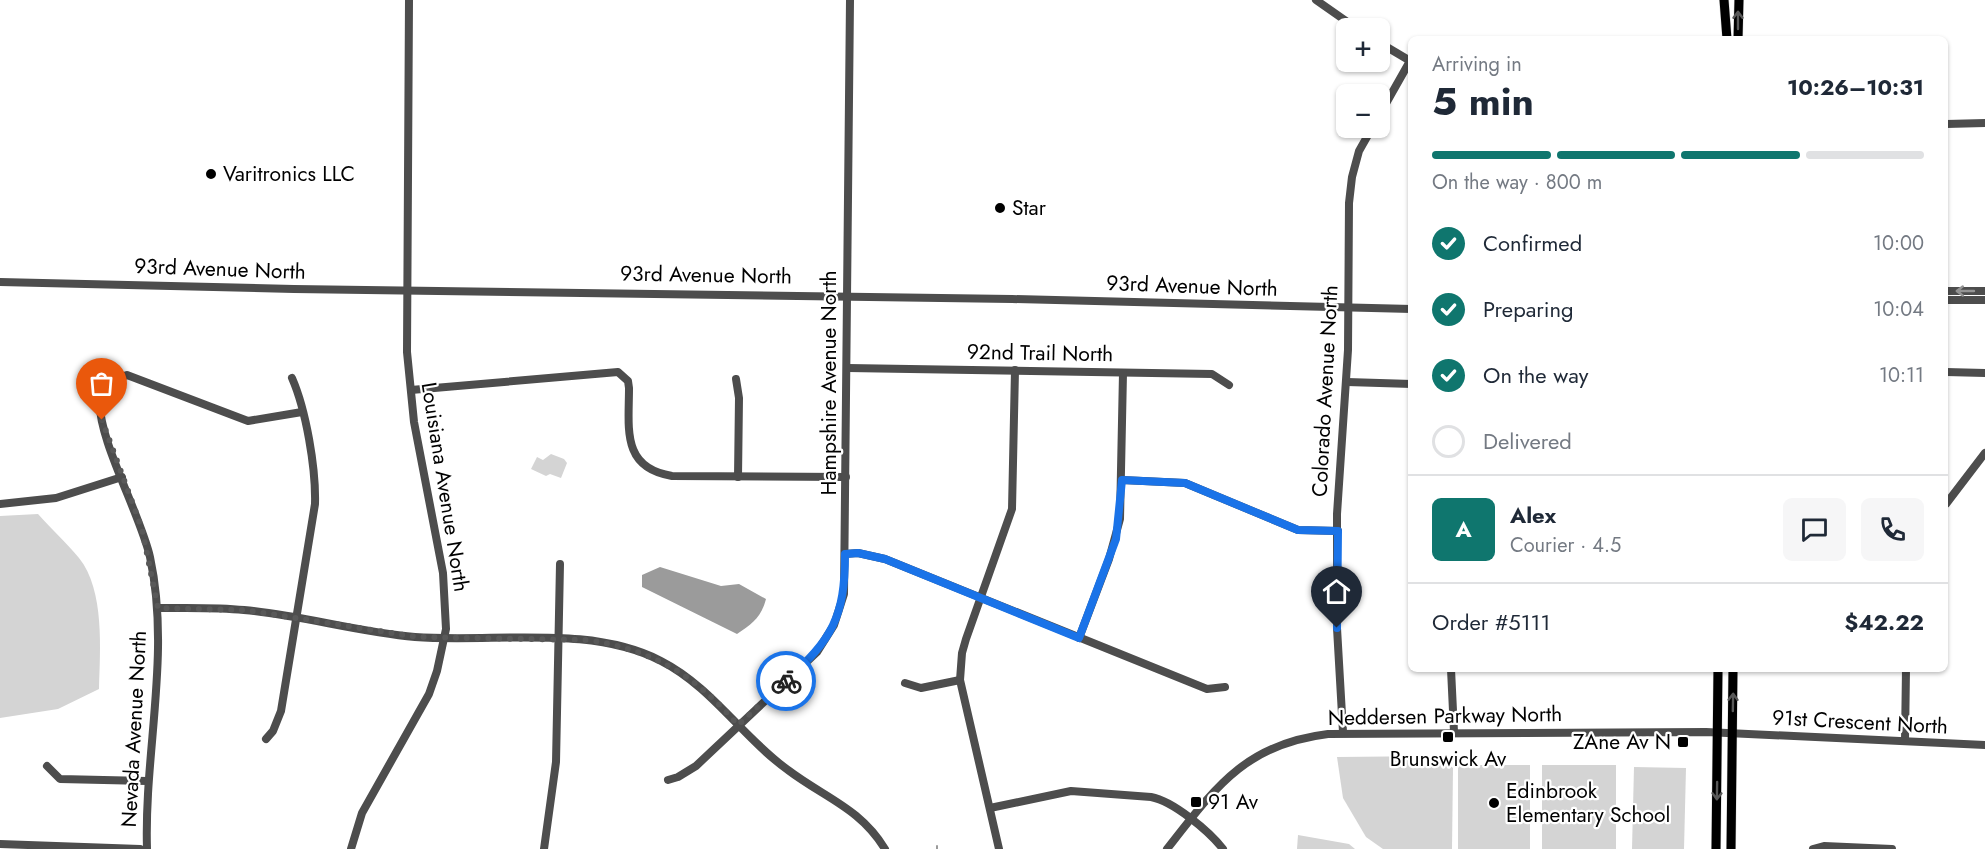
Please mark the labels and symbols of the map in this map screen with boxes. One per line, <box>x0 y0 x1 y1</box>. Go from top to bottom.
one-way arrow <box>1732 10 1744 30</box>
place label: Varitronics LLC <box>223 159 355 189</box>
marker: Varitronics LLC <box>204 167 218 181</box>
place label: Star <box>1012 193 1047 223</box>
marker: Star <box>993 201 1007 215</box>
street label: 93rd Avenue North <box>134 251 306 287</box>
street label: 93rd Avenue North <box>620 259 792 291</box>
street label: 93rd Avenue North <box>1106 268 1278 304</box>
street label: Hampshire Avenue North <box>814 270 844 496</box>
street label: Colorado Avenue North <box>1304 284 1346 498</box>
one-way arrow <box>1956 285 1976 297</box>
street label: 92nd Trail North <box>967 337 1113 369</box>
pin <box>76 358 127 420</box>
street label: Louisiana Avenue North <box>414 380 476 594</box>
pin <box>1311 566 1362 628</box>
street label: Nevada Avenue North <box>114 630 154 828</box>
courier <box>756 651 816 711</box>
one-way arrow <box>1727 692 1739 712</box>
street label: Neddersen Parkway North <box>1328 699 1562 733</box>
street label: 91st Crescent North <box>1771 702 1949 742</box>
place label: ZAne Av N <box>1573 727 1671 757</box>
marker: Brunswick Av <box>1441 730 1455 744</box>
marker: ZAne Av N <box>1676 735 1690 749</box>
place label: Brunswick Av <box>1390 744 1507 774</box>
place label: Edinbrook Elementary School <box>1506 776 1670 830</box>
one-way arrow <box>1711 780 1722 800</box>
place label: 91 Av <box>1208 787 1259 817</box>
marker: 91 Av <box>1189 795 1203 809</box>
marker: Edinbrook Elementary School <box>1487 796 1501 810</box>

